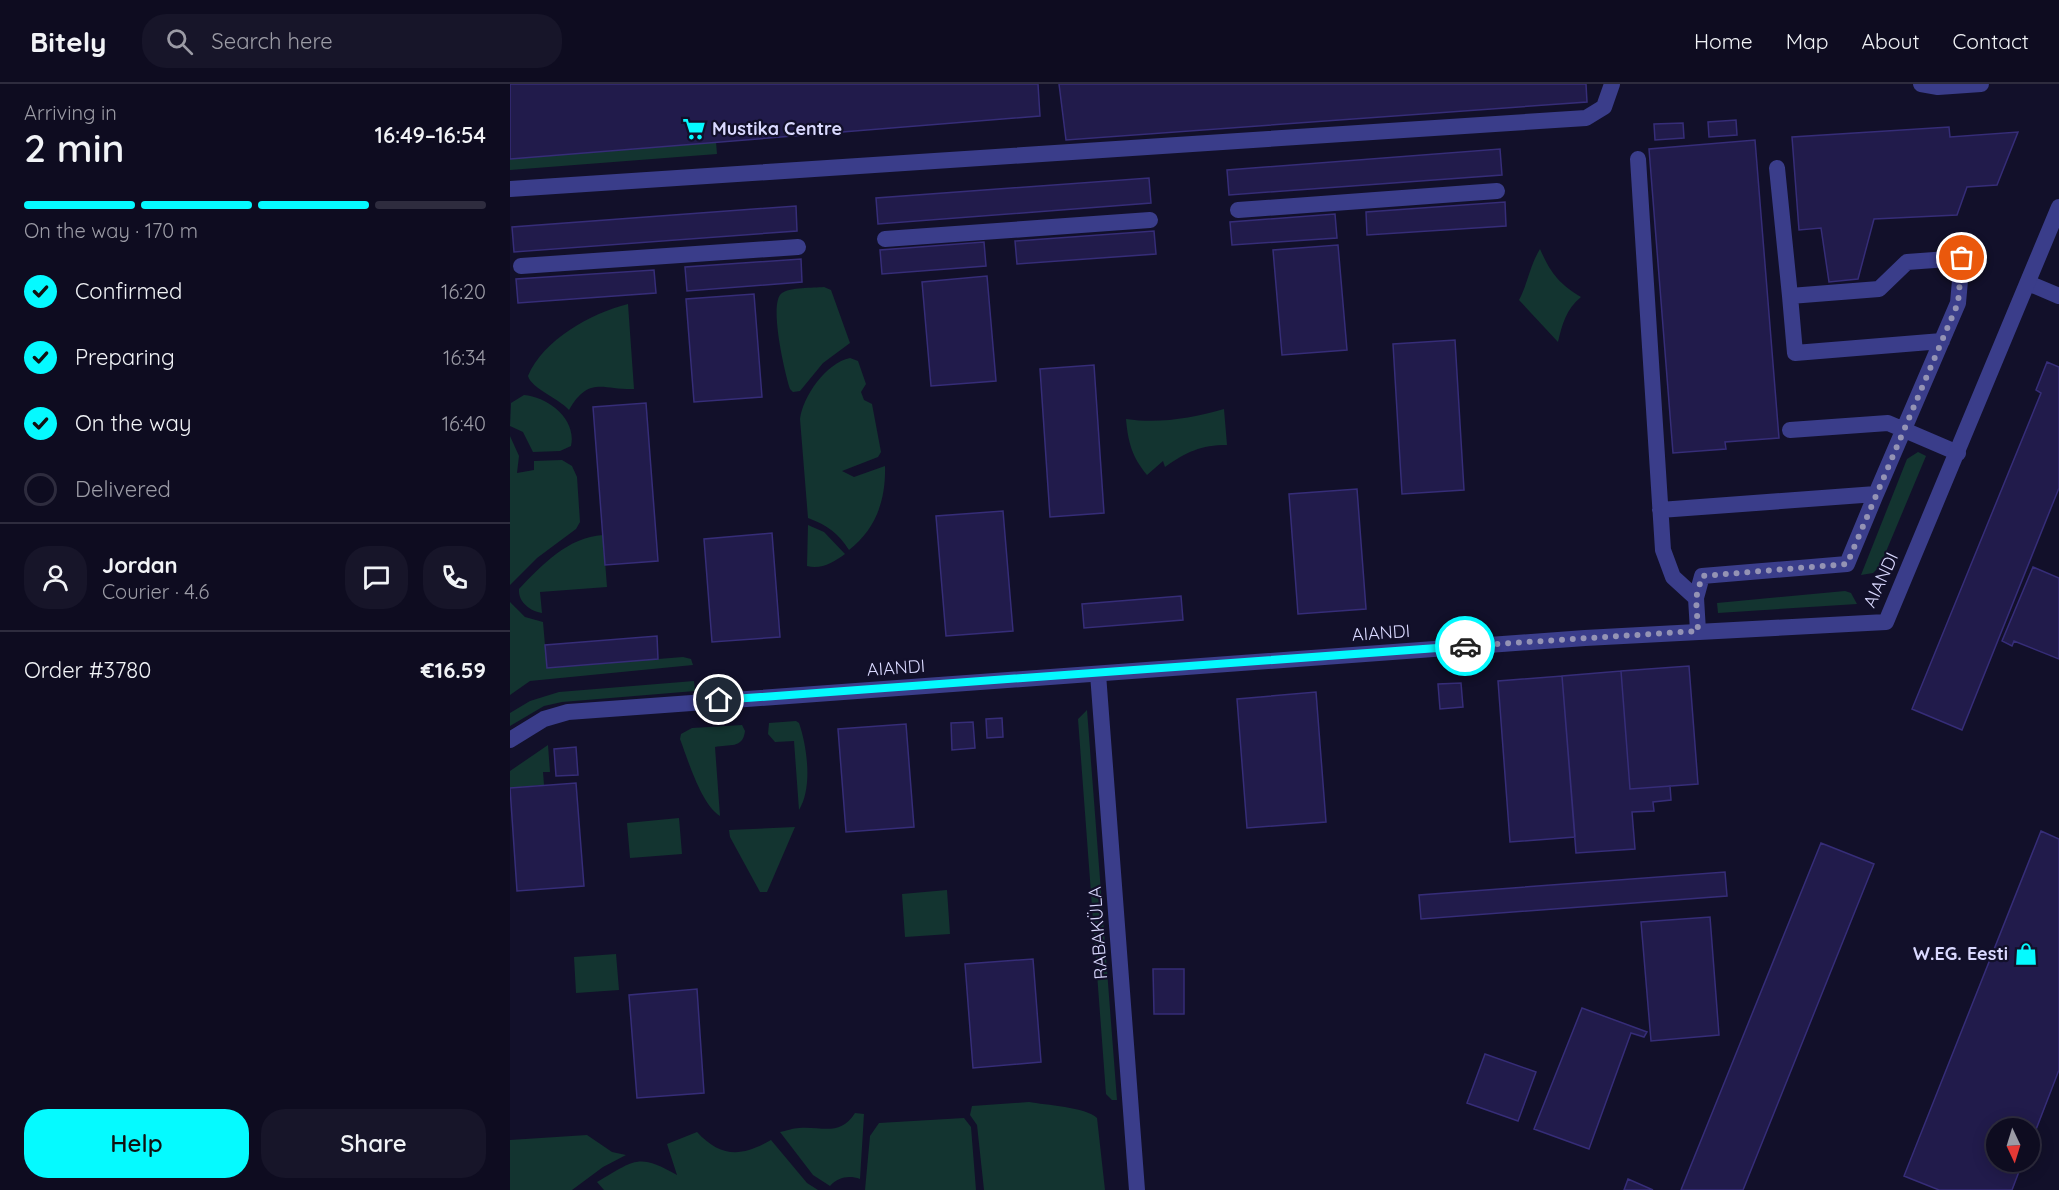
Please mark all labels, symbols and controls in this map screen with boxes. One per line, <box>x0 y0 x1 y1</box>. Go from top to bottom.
search box <box>142 14 562 68</box>
text: Bitely <box>30 24 106 59</box>
icon: search <box>163 25 196 58</box>
text: Search here <box>211 27 333 55</box>
text: Home <box>1694 28 1753 54</box>
text: Map <box>1786 28 1829 54</box>
text: About <box>1862 28 1920 54</box>
text: Contact <box>1953 28 2029 54</box>
text: Arriving in <box>24 100 117 125</box>
supermarket icon: Mustika Centre <box>681 116 707 142</box>
place label: Mustika Centre <box>712 117 842 140</box>
text: 16:49–16:54 <box>374 121 486 149</box>
text: 2 min <box>24 123 125 172</box>
text: On the way · 170 m <box>24 218 198 243</box>
pin <box>1936 232 1987 283</box>
icon: bag <box>1945 241 1978 274</box>
icon: check <box>24 275 57 308</box>
text: Confirmed <box>75 277 182 305</box>
text: 16:20 <box>441 279 486 304</box>
icon: check <box>24 341 57 374</box>
text: Preparing <box>75 343 175 371</box>
text: 16:34 <box>443 345 486 370</box>
icon: check <box>24 407 57 440</box>
text: On the way <box>75 409 191 437</box>
text: 16:40 <box>442 411 486 436</box>
text: Delivered <box>75 475 171 503</box>
button: person <box>24 546 87 609</box>
button: chat <box>345 546 408 609</box>
button: phone <box>423 546 486 609</box>
street label: AIANDI <box>1858 548 1903 611</box>
text: Jordan <box>102 551 178 579</box>
text: Courier · 4.6 <box>102 579 209 604</box>
courier <box>1435 616 1495 676</box>
street label: AIANDI <box>1351 619 1411 646</box>
icon: car <box>1449 630 1482 663</box>
street label: AIANDI <box>866 654 926 681</box>
text: Order #3780 <box>24 656 151 684</box>
text: €16.59 <box>421 656 486 684</box>
pin <box>693 674 744 725</box>
icon: home <box>702 683 735 716</box>
street label: RABAKÜLA <box>1083 885 1112 980</box>
shop icon: W.EG. Eesti <box>2013 941 2039 967</box>
place label: W.EG. Eesti <box>1913 942 2008 965</box>
button: Help <box>24 1109 249 1178</box>
button: Share <box>261 1109 486 1178</box>
north arrow <box>1986 1118 2040 1172</box>
map controls <box>1986 1118 2040 1172</box>

